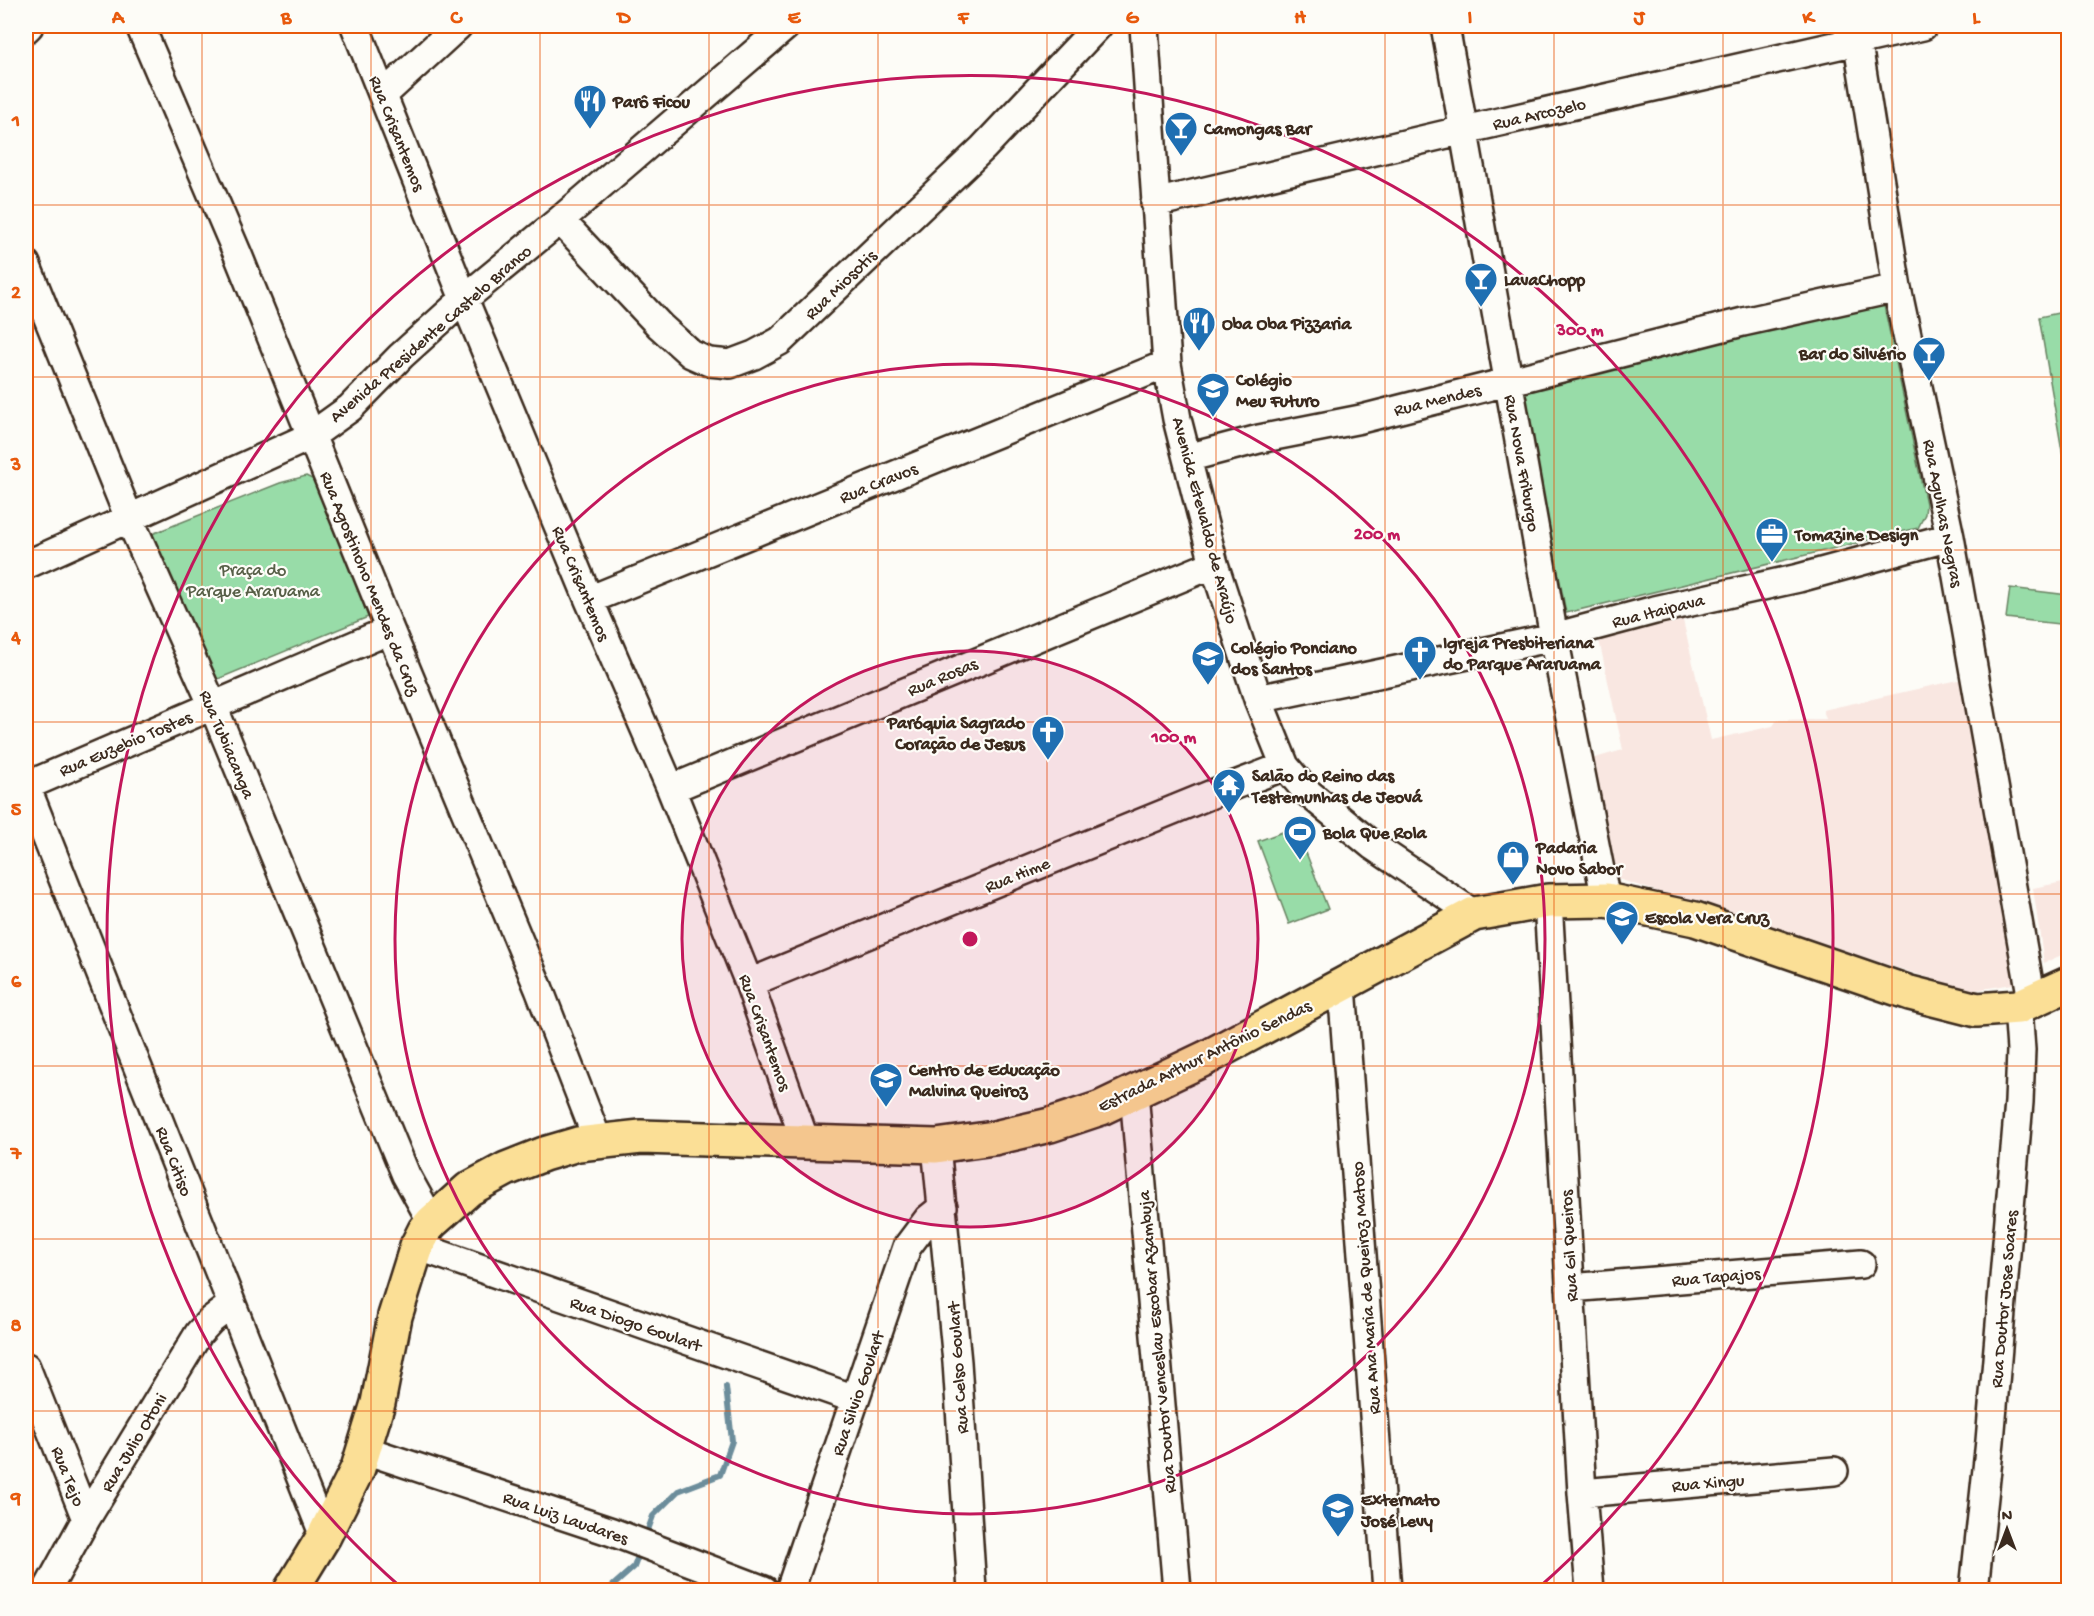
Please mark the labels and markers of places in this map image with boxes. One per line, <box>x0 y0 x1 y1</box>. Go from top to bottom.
restaurant icon: Parô Ficou <box>572 83 608 130</box>
place label: Parô Ficou <box>612 93 690 114</box>
bar icon: Camongas Bar <box>1163 110 1199 157</box>
place label: Camongas Bar <box>1203 120 1314 141</box>
bar icon: LavaChopp <box>1463 261 1499 308</box>
place label: LavaChopp <box>1504 271 1585 292</box>
restaurant icon: Oba Oba Pizzaria <box>1181 305 1217 352</box>
place label: Oba Oba Pizzaria <box>1222 315 1352 336</box>
bar icon: Bar do Silvério <box>1911 335 1947 382</box>
place label: Bar do Silvério <box>1798 345 1907 366</box>
school or university icon: Colégio Meu Futuro <box>1195 371 1231 418</box>
place label: Colégio Meu Futuro <box>1235 371 1320 413</box>
office icon: Tomazine Design <box>1754 516 1790 563</box>
place label: Tomazine Design <box>1793 526 1919 547</box>
church icon: Igreja Presbiteriana do Parque Araruama <box>1402 634 1438 681</box>
place label: Igreja Presbiteriana do Parque Araruama <box>1443 634 1602 676</box>
school or university icon: Colégio Ponciano dos Santos <box>1190 639 1226 686</box>
place label: Colégio Ponciano dos Santos <box>1230 639 1357 681</box>
place label: Paróquia Sagrado Coração de Jesus <box>886 714 1026 756</box>
church icon: Paróquia Sagrado Coração de Jesus <box>1030 714 1066 761</box>
temple icon: Salão do Reino das Testemunhas de Jeová <box>1211 767 1247 814</box>
place label: Salão do Reino das Testemunhas de Jeová <box>1250 767 1423 809</box>
sports icon: Bola Que Rola <box>1282 814 1318 861</box>
place label: Bola Que Rola <box>1322 824 1428 845</box>
shop icon: Padaria Novo Sabor <box>1495 839 1531 886</box>
place label: Padaria Novo Sabor <box>1535 839 1625 881</box>
school or university icon: Escola Vera Cruz <box>1604 899 1640 946</box>
place label: Escola Vera Cruz <box>1645 909 1770 930</box>
centre of rings <box>960 929 980 949</box>
school or university icon: Centro de Educação Malvina Queiroz <box>868 1061 904 1108</box>
place label: Centro de Educação Malvina Queiroz <box>908 1061 1060 1103</box>
school or university icon: Externato José Levy <box>1320 1491 1356 1538</box>
place label: Externato José Levy <box>1360 1491 1441 1533</box>

